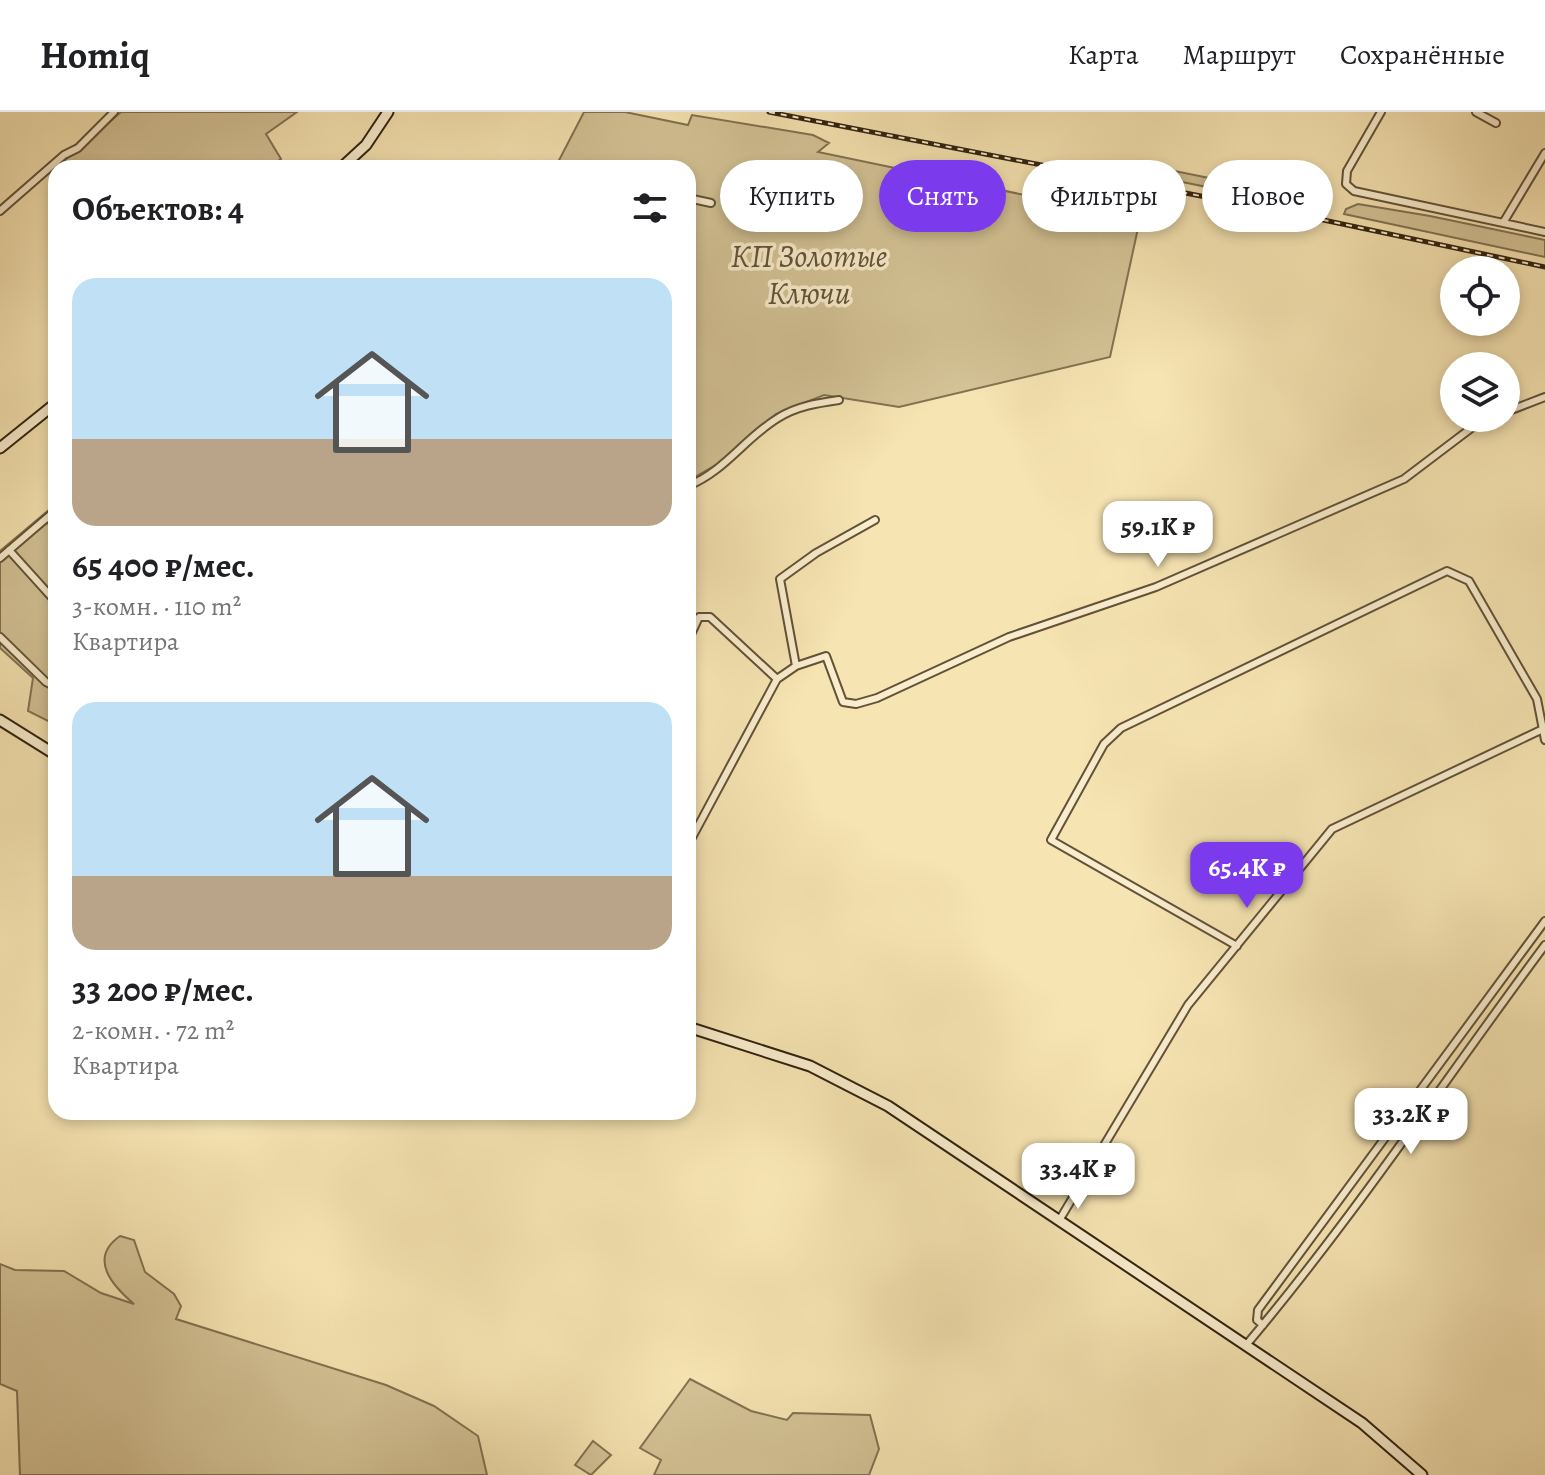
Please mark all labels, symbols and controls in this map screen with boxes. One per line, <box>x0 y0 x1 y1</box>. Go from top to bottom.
text: Homiq <box>40 29 150 81</box>
text: Карта <box>1068 36 1139 74</box>
text: Маршрут <box>1183 36 1296 74</box>
text: Сохранённые <box>1340 36 1505 74</box>
chip: Купить <box>720 160 863 232</box>
chip: Снять <box>879 160 1006 232</box>
chip: Фильтры <box>1022 160 1186 232</box>
chip: Новое <box>1202 160 1333 232</box>
text: Объектов: 4 <box>72 185 244 232</box>
icon: filters <box>628 186 672 230</box>
park label: КП Золотые Ключи <box>731 234 887 315</box>
map controls <box>1440 256 1520 432</box>
button: locate <box>1440 256 1520 336</box>
icon: home <box>300 330 444 474</box>
button: layers <box>1440 352 1520 432</box>
pin: 59.1K ₽ <box>1084 501 1232 569</box>
text: 59.1K ₽ <box>1121 509 1195 544</box>
text: 65 400 ₽/мес. <box>72 542 255 589</box>
text: 3-комн. · 110 m² <box>72 589 241 624</box>
text: Квартира <box>72 624 179 659</box>
icon: home <box>300 754 444 898</box>
pin: 65.4K ₽ <box>1173 842 1321 910</box>
text: 65.4K ₽ <box>1208 850 1286 885</box>
text: 33 200 ₽/мес. <box>72 966 254 1013</box>
text: 2-комн. · 72 m² <box>72 1013 234 1048</box>
text: Квартира <box>72 1048 179 1083</box>
pin: 33.2K ₽ <box>1337 1088 1485 1156</box>
text: 33.2K ₽ <box>1373 1096 1449 1131</box>
pin: 33.4K ₽ <box>1004 1143 1152 1211</box>
text: 33.4K ₽ <box>1040 1151 1116 1186</box>

